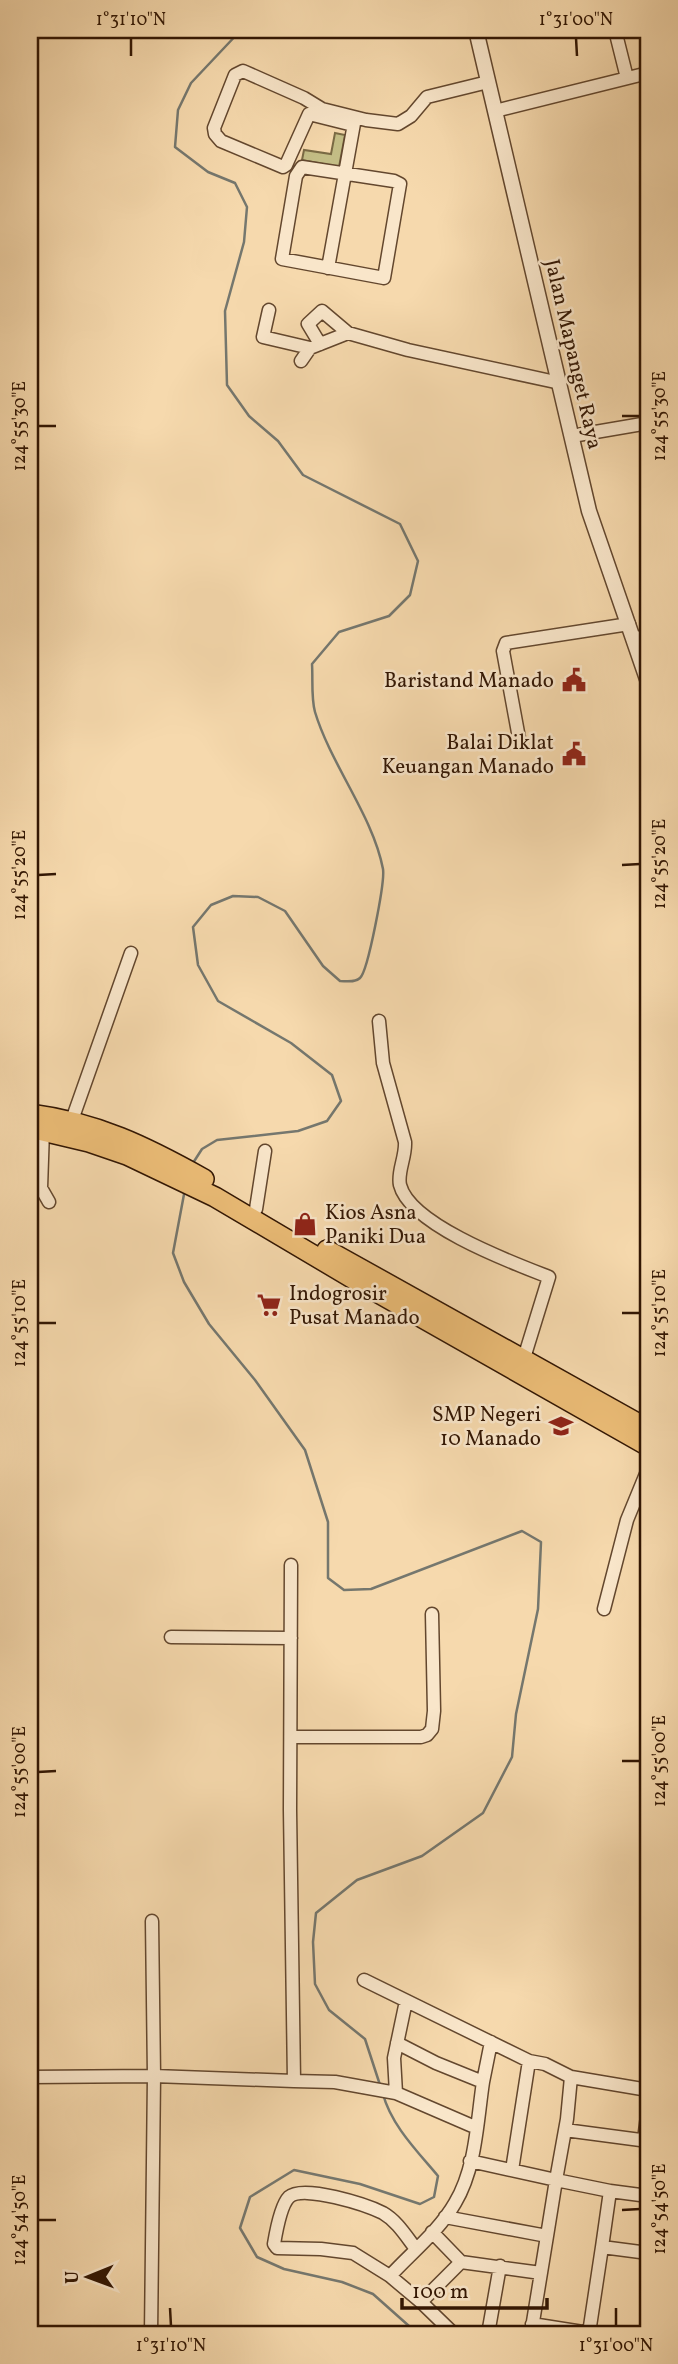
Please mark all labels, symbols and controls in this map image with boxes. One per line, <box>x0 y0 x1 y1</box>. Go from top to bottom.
text: 1°31'10"N <box>96 8 166 33</box>
text: 1°31'00"N <box>539 8 613 33</box>
street label: Jalan Mapanget Raya <box>537 256 609 452</box>
text: 124°55'30"E <box>648 371 673 461</box>
text: 124°55'30"E <box>8 381 33 471</box>
public building icon: Baristand Manado <box>560 666 588 694</box>
place label: Baristand Manado <box>384 667 554 696</box>
place label: Balai Diklat Keuangan Manado <box>382 729 554 782</box>
public building icon: Balai Diklat Keuangan Manado <box>560 740 588 768</box>
text: 124°55'20"E <box>648 818 673 909</box>
text: 124°55'20"E <box>8 829 33 920</box>
place label: Kios Asna Paniki Dua <box>325 1199 426 1252</box>
shop icon: Kios Asna Paniki Dua <box>291 1210 319 1238</box>
text: 124°55'10"E <box>648 1269 673 1357</box>
text: 124°55'10"E <box>8 1279 33 1367</box>
place label: Indogrosir Pusat Manado <box>289 1280 420 1333</box>
supermarket icon: Indogrosir Pusat Manado <box>255 1291 283 1319</box>
place label: SMP Negeri 10 Manado <box>432 1401 541 1454</box>
school or university icon: SMP Negeri 10 Manado <box>547 1412 575 1440</box>
text: 124°55'00"E <box>648 1715 673 1807</box>
text: 124°55'00"E <box>8 1726 33 1818</box>
text: 124°54'50"E <box>648 2163 673 2255</box>
text: 124°54'50"E <box>8 2174 33 2266</box>
north arrow <box>52 2242 122 2312</box>
scale bar <box>402 2266 547 2310</box>
text: U <box>60 2271 86 2284</box>
text: 100 m <box>412 2278 469 2307</box>
text: 1°31'10"N <box>136 2334 206 2359</box>
text: 1°31'00"N <box>579 2334 653 2359</box>

